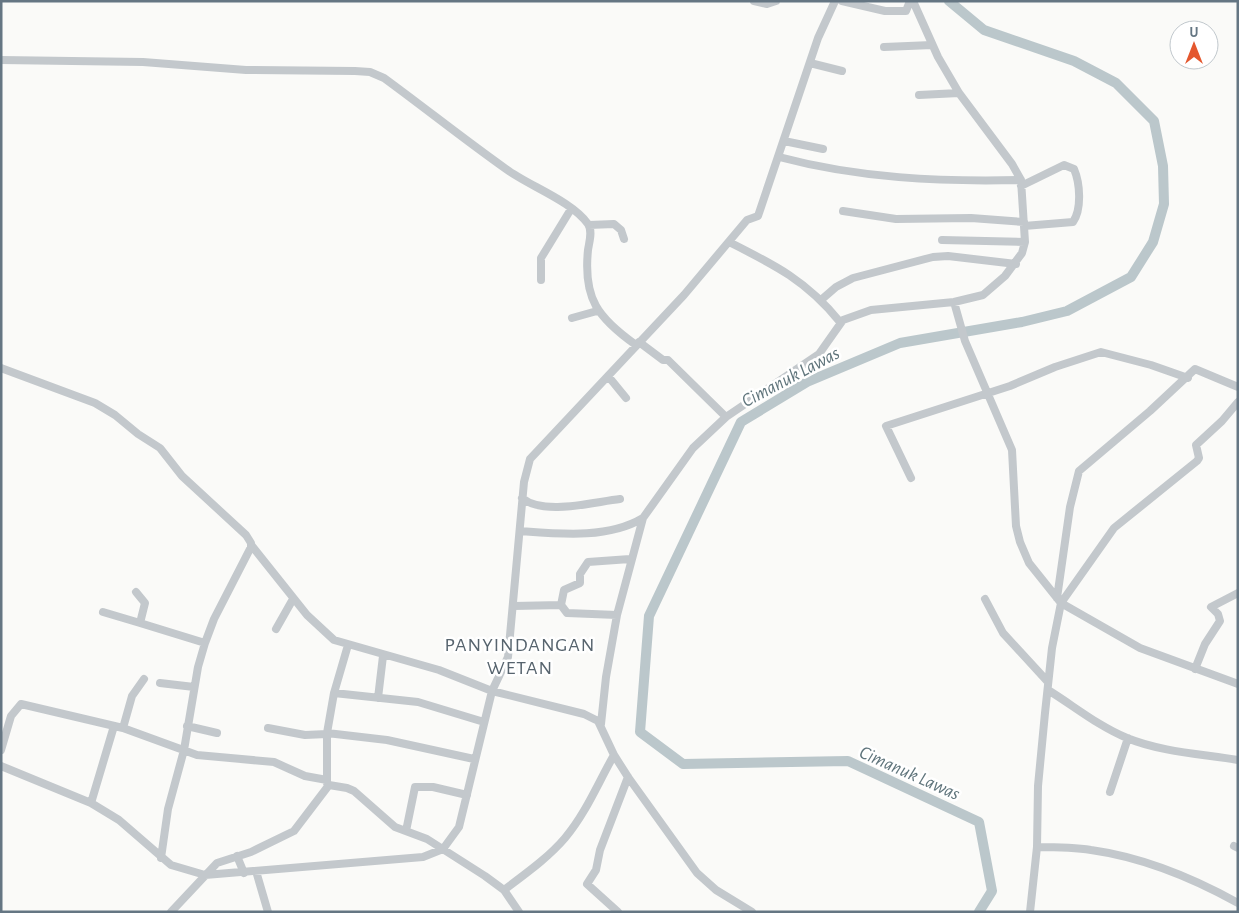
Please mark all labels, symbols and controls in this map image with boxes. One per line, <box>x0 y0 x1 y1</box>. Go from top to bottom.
north arrow <box>1169 20 1219 70</box>
text: U <box>1190 26 1199 40</box>
water label: Cimanuk Lawas <box>739 344 843 411</box>
district label: PANYINDANGAN WETAN <box>445 635 595 678</box>
water label: Cimanuk Lawas <box>856 743 962 804</box>

